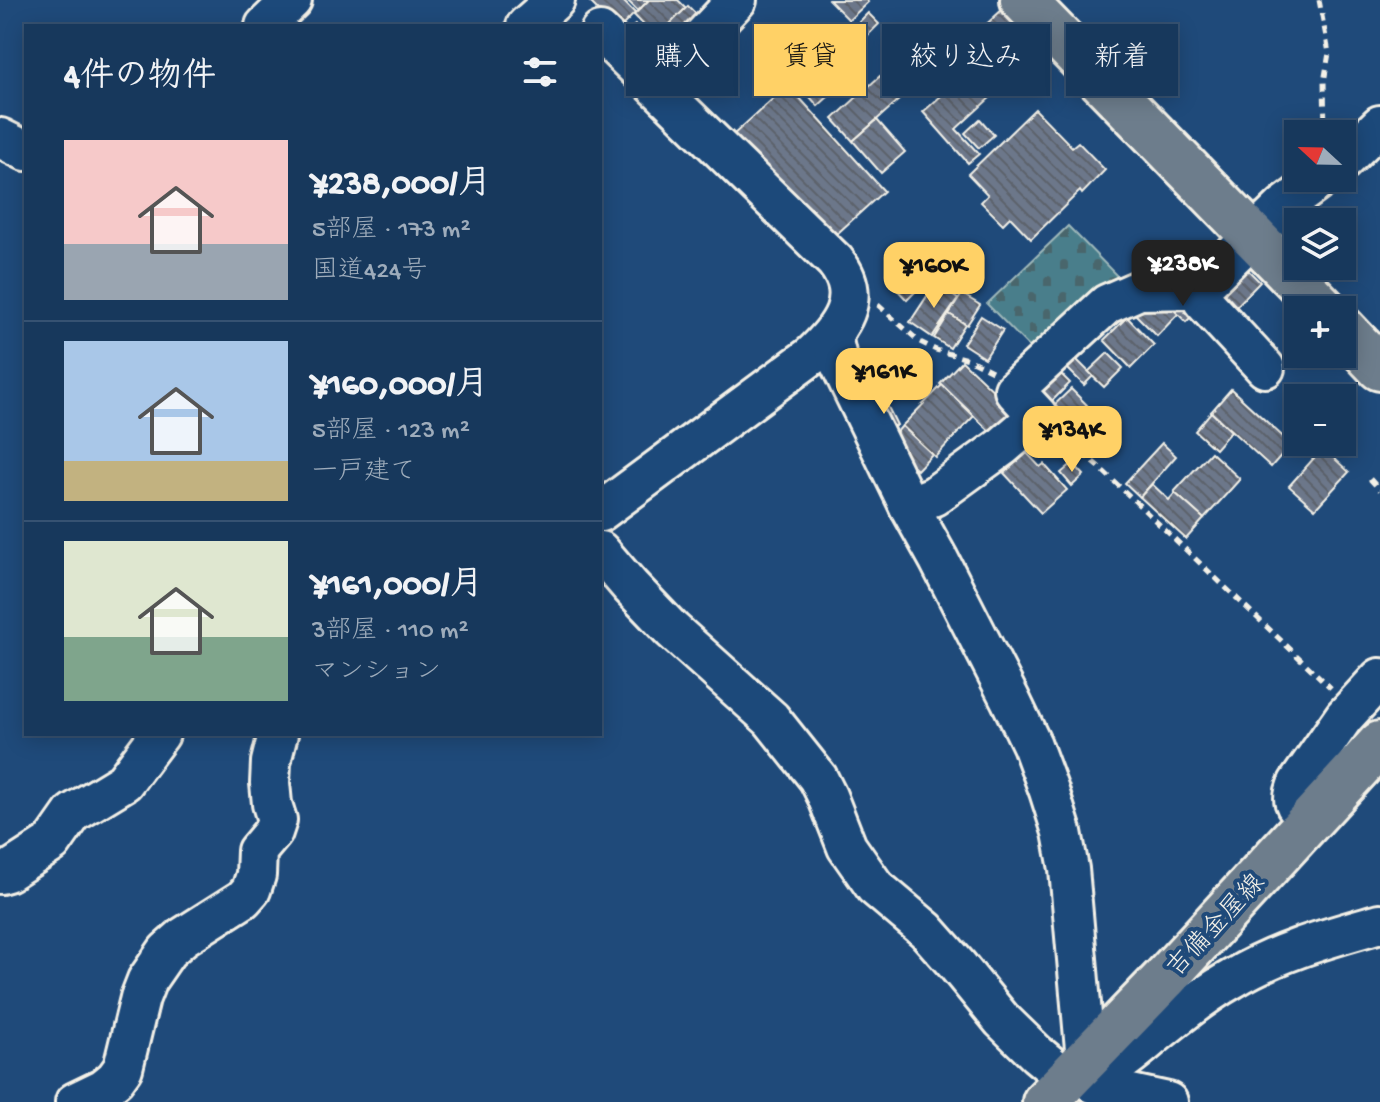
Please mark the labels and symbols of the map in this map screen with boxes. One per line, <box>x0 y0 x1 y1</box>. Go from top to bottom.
north arrow <box>1284 120 1356 192</box>
pin: ¥238K <box>1127 240 1239 308</box>
pin: ¥160K <box>878 242 990 310</box>
pin: ¥161K <box>828 348 940 416</box>
pin: ¥134K <box>1016 406 1128 474</box>
street label: 吉備金屋線 <box>1160 868 1273 985</box>

